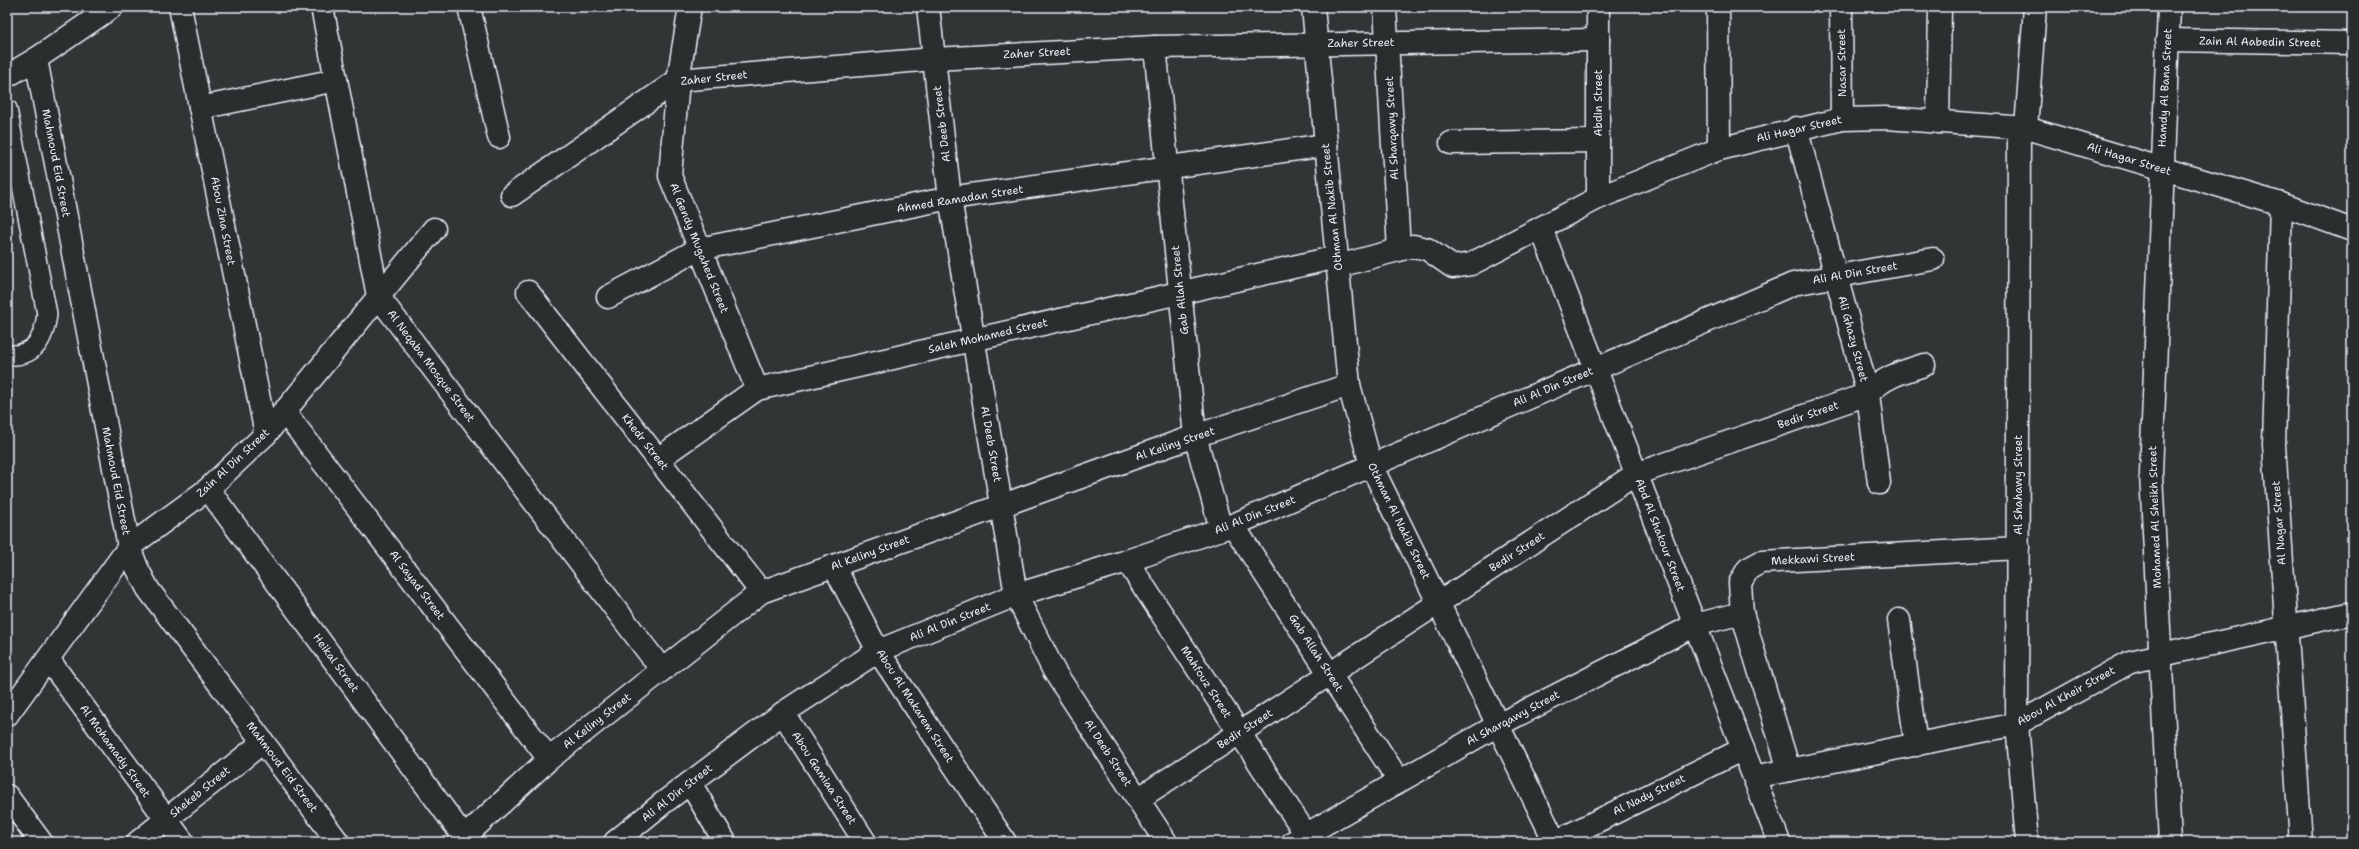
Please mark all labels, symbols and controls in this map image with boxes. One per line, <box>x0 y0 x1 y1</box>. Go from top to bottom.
street label: Hamdy Al Bana Street <box>2154 28 2176 148</box>
street label: Nasar Street <box>1834 29 1850 97</box>
street label: Zain Al Aabedin Street <box>2199 33 2321 51</box>
street label: Zaher Street <box>1327 35 1395 51</box>
street label: Zaher Street <box>1003 44 1071 62</box>
street label: Zaher Street <box>680 67 748 89</box>
street label: Abdin Street <box>1591 69 1606 137</box>
street label: Al Sharqawy Street <box>1382 75 1402 180</box>
street label: Al Deeb Street <box>930 85 954 163</box>
street label: Mahmoud Eid Street <box>38 108 74 219</box>
street label: Ali Hagar Street <box>1755 112 1843 146</box>
street label: Ali Hagar Street <box>2085 139 2173 179</box>
street label: Othman Al Nakib Street <box>1318 142 1346 271</box>
street label: Abou Zina Street <box>207 175 239 267</box>
street label: Al Gendy Mugahed Street <box>666 181 732 316</box>
street label: Ahmed Ramadan Street <box>896 182 1025 216</box>
street label: Gab Allah Street <box>1168 244 1192 335</box>
street label: Ali Al Din Street <box>1811 258 1899 288</box>
street label: Ali Ghazy Street <box>1834 294 1872 384</box>
street label: Al Neqaba Mosque Street <box>384 307 478 425</box>
street label: Saleh Mohamed Street <box>927 315 1049 357</box>
street label: Ali Al Din Street <box>1510 363 1596 411</box>
street label: Bedir Street <box>1775 397 1841 432</box>
street label: Al Deeb Street <box>977 405 1005 483</box>
street label: Khedr Street <box>618 411 672 474</box>
street label: Al Keliny Street <box>1133 423 1217 465</box>
street label: Zain Al Din Street <box>193 425 273 501</box>
street label: Mahmoud Eid Street <box>98 426 134 537</box>
street label: Al Shahawy Street <box>2011 435 2026 535</box>
street label: Mohamed Al Sheikh Street <box>2145 445 2165 589</box>
street label: Othman Al Nakib Street <box>1364 460 1434 582</box>
street label: Abd Al Shakour Street <box>1632 476 1689 594</box>
street label: Al Nagar Street <box>2269 480 2289 566</box>
street label: Ali Al Din Street <box>1212 492 1298 538</box>
street label: Bedir Street <box>1486 528 1548 576</box>
street label: Al Keliny Street <box>828 532 912 574</box>
street label: Al Sayad Street <box>386 547 448 623</box>
street label: Mekkawi Street <box>1771 549 1856 569</box>
street label: Ali Al Din Street <box>907 599 993 645</box>
street label: Gab Allah Street <box>1285 611 1347 695</box>
street label: Heikal Street <box>310 631 363 696</box>
street label: Mahfouz Street <box>1177 643 1235 721</box>
street label: Abou Al Makarem Street <box>873 646 957 766</box>
street label: Abou Al Kheir Street <box>2014 663 2118 729</box>
street label: Al Sharqawy Street <box>1463 687 1563 749</box>
street label: Al Keliny Street <box>560 689 635 752</box>
street label: Al Mohamady Street <box>76 702 154 801</box>
street label: Bedir Street <box>1214 705 1276 753</box>
street label: Al Deeb Street <box>1081 717 1135 790</box>
street label: Mahmoud Eid Street <box>243 719 321 816</box>
street label: Abou Gamiaa Street <box>788 728 860 828</box>
street label: Ali Al Din Street <box>638 760 716 825</box>
street label: Shekeb Street <box>167 763 233 821</box>
street label: Al Nady Street <box>1610 771 1688 819</box>

